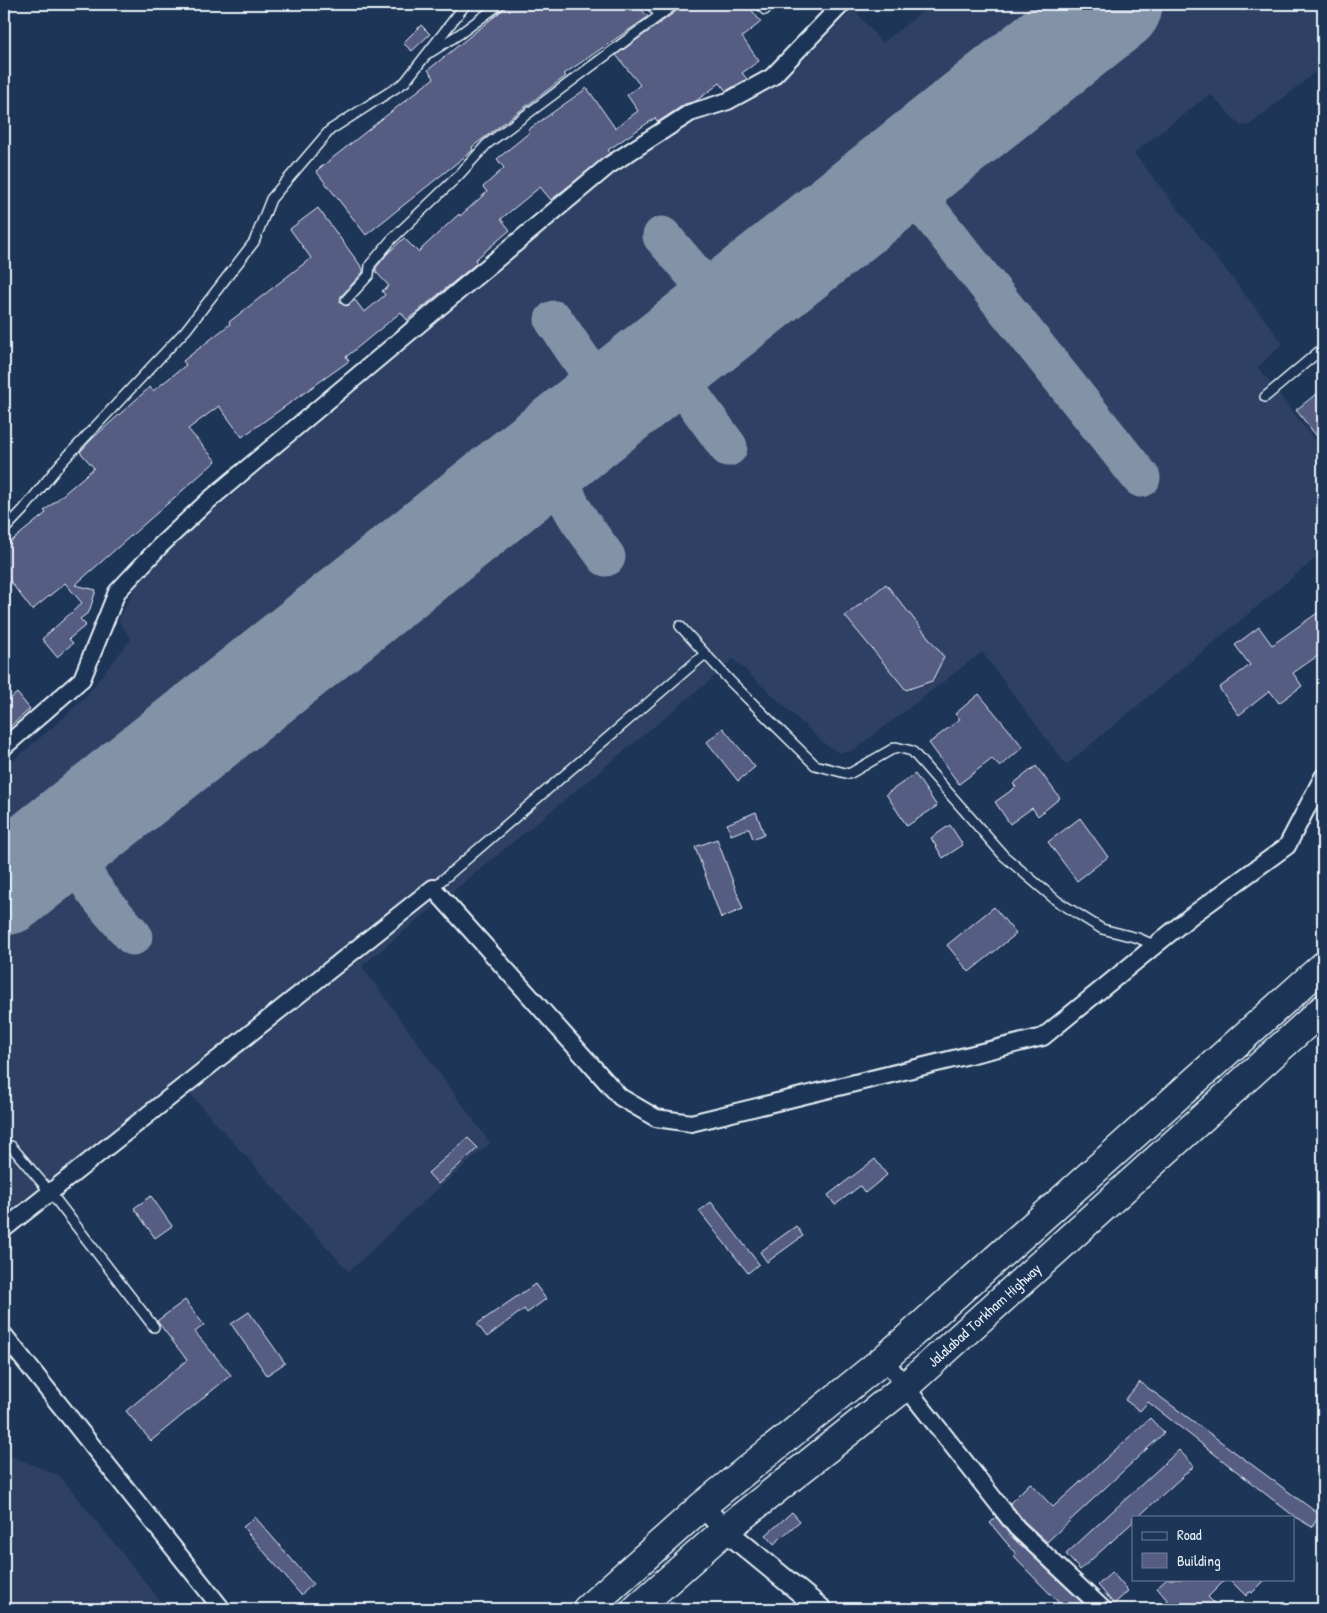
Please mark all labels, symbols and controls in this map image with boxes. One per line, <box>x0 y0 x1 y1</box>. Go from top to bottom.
street label: Jalalabad Torkham Highway <box>923 1258 1045 1372</box>
legend <box>1132 1516 1294 1580</box>
text: Road <box>1177 1524 1202 1545</box>
text: Building <box>1177 1550 1221 1571</box>

